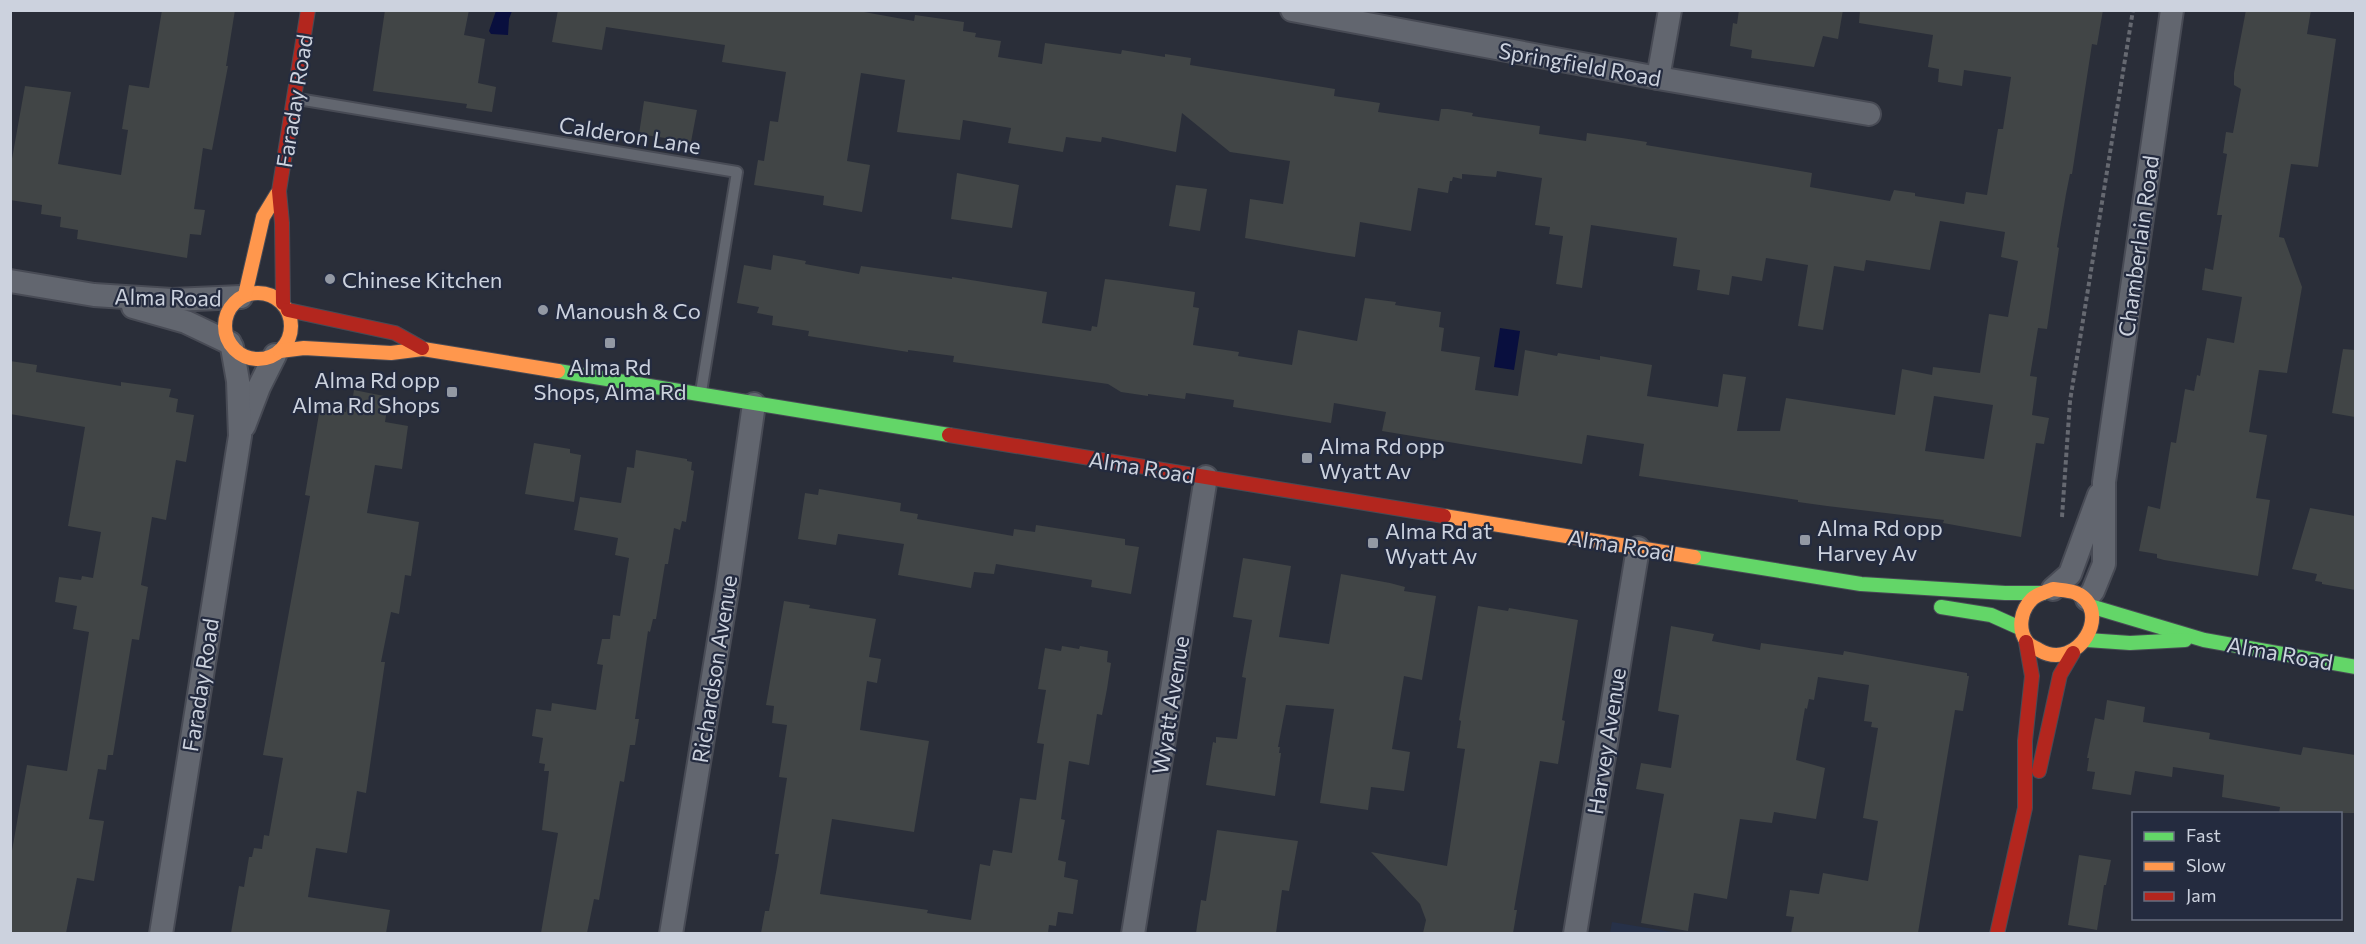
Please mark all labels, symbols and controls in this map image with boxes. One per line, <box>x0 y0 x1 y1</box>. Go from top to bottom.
street label: Faraday Road <box>270 32 318 170</box>
street label: Springfield Road <box>1497 36 1663 92</box>
street label: Calderon Lane <box>557 110 703 160</box>
street label: Chamberlain Road <box>2112 154 2164 338</box>
place label: Chinese Kitchen <box>342 266 502 293</box>
marker: Chinese Kitchen <box>323 272 337 286</box>
street label: Alma Road <box>114 283 222 311</box>
place label: Manoush & Co <box>555 297 701 324</box>
marker: Manoush & Co <box>536 303 550 317</box>
marker: Alma Rd Shops, Alma Rd <box>603 336 617 350</box>
place label: Alma Rd Shops, Alma Rd <box>534 353 686 405</box>
place label: Alma Rd opp Alma Rd Shops <box>292 366 440 418</box>
marker: Alma Rd opp Alma Rd Shops <box>445 385 459 399</box>
place label: Alma Rd opp Wyatt Av <box>1319 432 1445 484</box>
street label: Alma Road <box>1087 445 1197 489</box>
marker: Alma Rd opp Wyatt Av <box>1300 451 1314 465</box>
place label: Alma Rd opp Harvey Av <box>1817 514 1943 566</box>
place label: Alma Rd at Wyatt Av <box>1385 517 1492 569</box>
street label: Alma Road <box>1566 523 1676 567</box>
marker: Alma Rd opp Harvey Av <box>1798 533 1812 547</box>
marker: Alma Rd at Wyatt Av <box>1366 536 1380 550</box>
street label: Richardson Avenue <box>686 573 742 765</box>
street label: Faraday Road <box>176 616 224 754</box>
street label: Alma Road <box>2225 630 2335 676</box>
street label: Wyatt Avenue <box>1146 634 1194 776</box>
street label: Harvey Avenue <box>1581 666 1631 816</box>
legend <box>2132 812 2342 920</box>
text: Fast <box>2186 824 2221 846</box>
text: Slow <box>2186 854 2226 876</box>
text: Jam <box>2186 884 2216 906</box>

